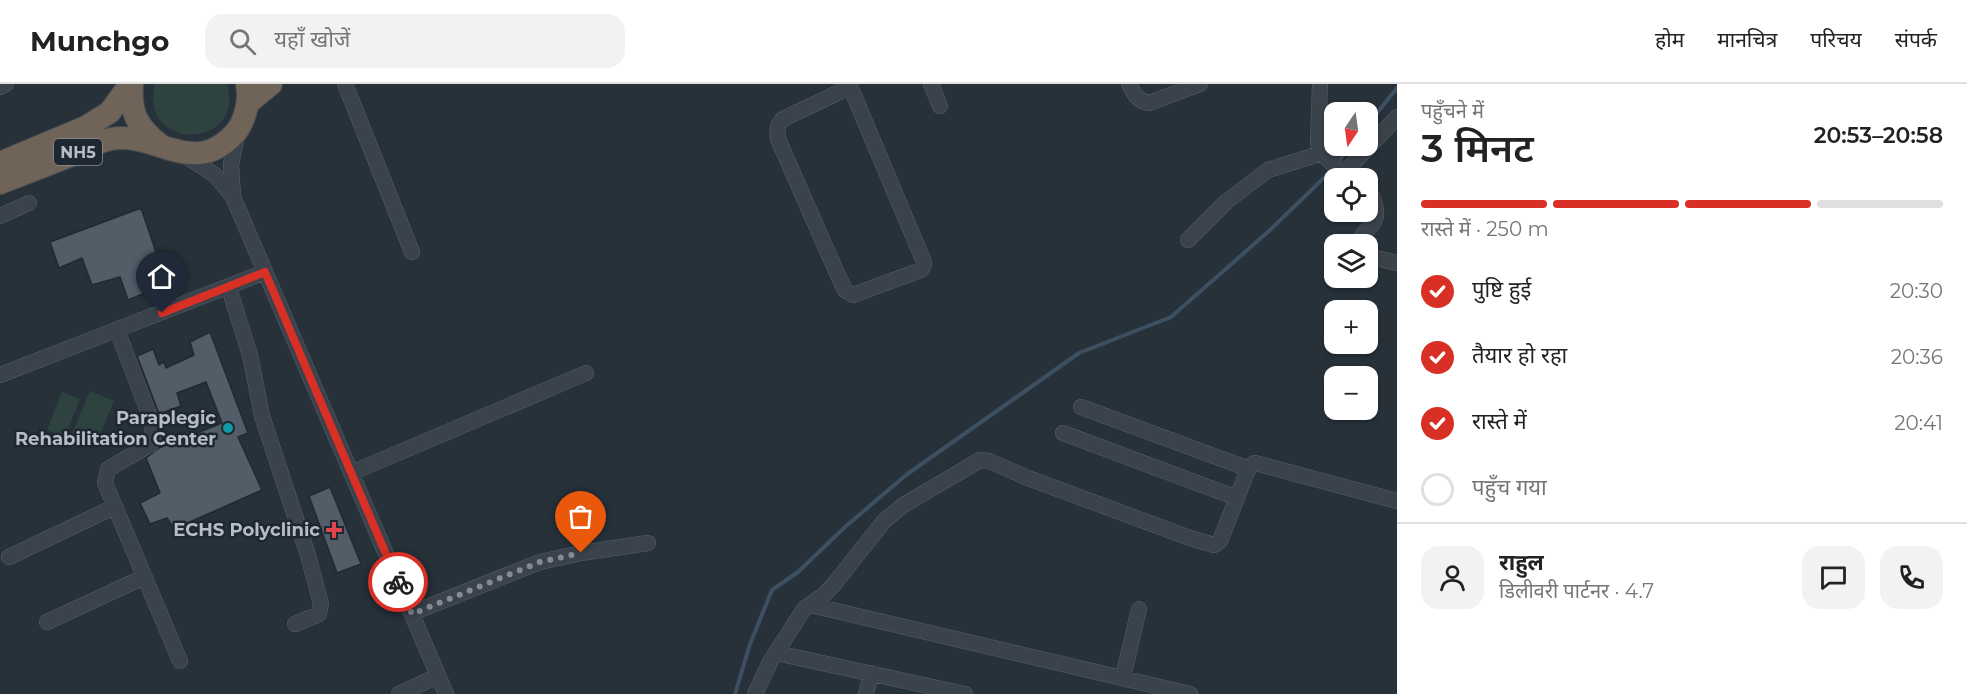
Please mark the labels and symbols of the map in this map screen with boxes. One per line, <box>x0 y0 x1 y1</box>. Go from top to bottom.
north arrow <box>1324 102 1378 156</box>
road number: NH5 <box>54 139 102 165</box>
pin <box>136 251 187 313</box>
place label: Paraplegic Rehabilitation Center <box>15 407 216 450</box>
marker: Paraplegic Rehabilitation Center <box>221 421 235 435</box>
pin <box>555 491 606 553</box>
place label: ECHS Polyclinic <box>173 519 320 541</box>
marker: ECHS Polyclinic <box>325 521 343 539</box>
courier <box>368 552 428 612</box>

